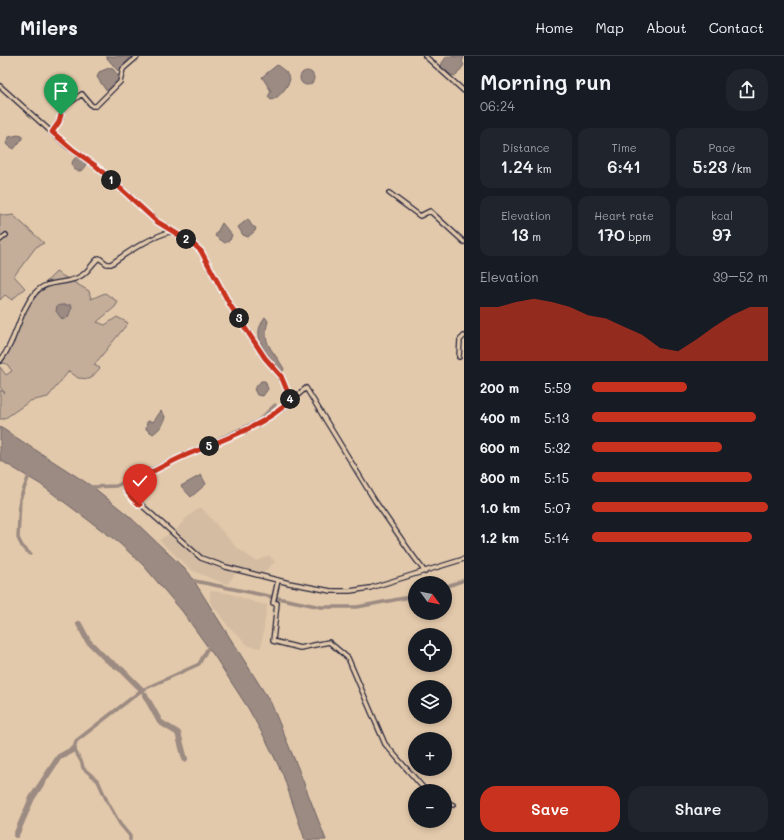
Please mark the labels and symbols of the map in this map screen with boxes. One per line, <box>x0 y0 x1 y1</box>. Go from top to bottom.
pin <box>44 74 78 115</box>
pin: 1 <box>101 170 121 190</box>
pin: 2 <box>176 229 196 249</box>
pin: 3 <box>229 308 249 328</box>
pin: 4 <box>280 389 300 409</box>
pin: 5 <box>199 436 219 456</box>
pin <box>123 464 157 505</box>
north arrow <box>408 576 452 620</box>

